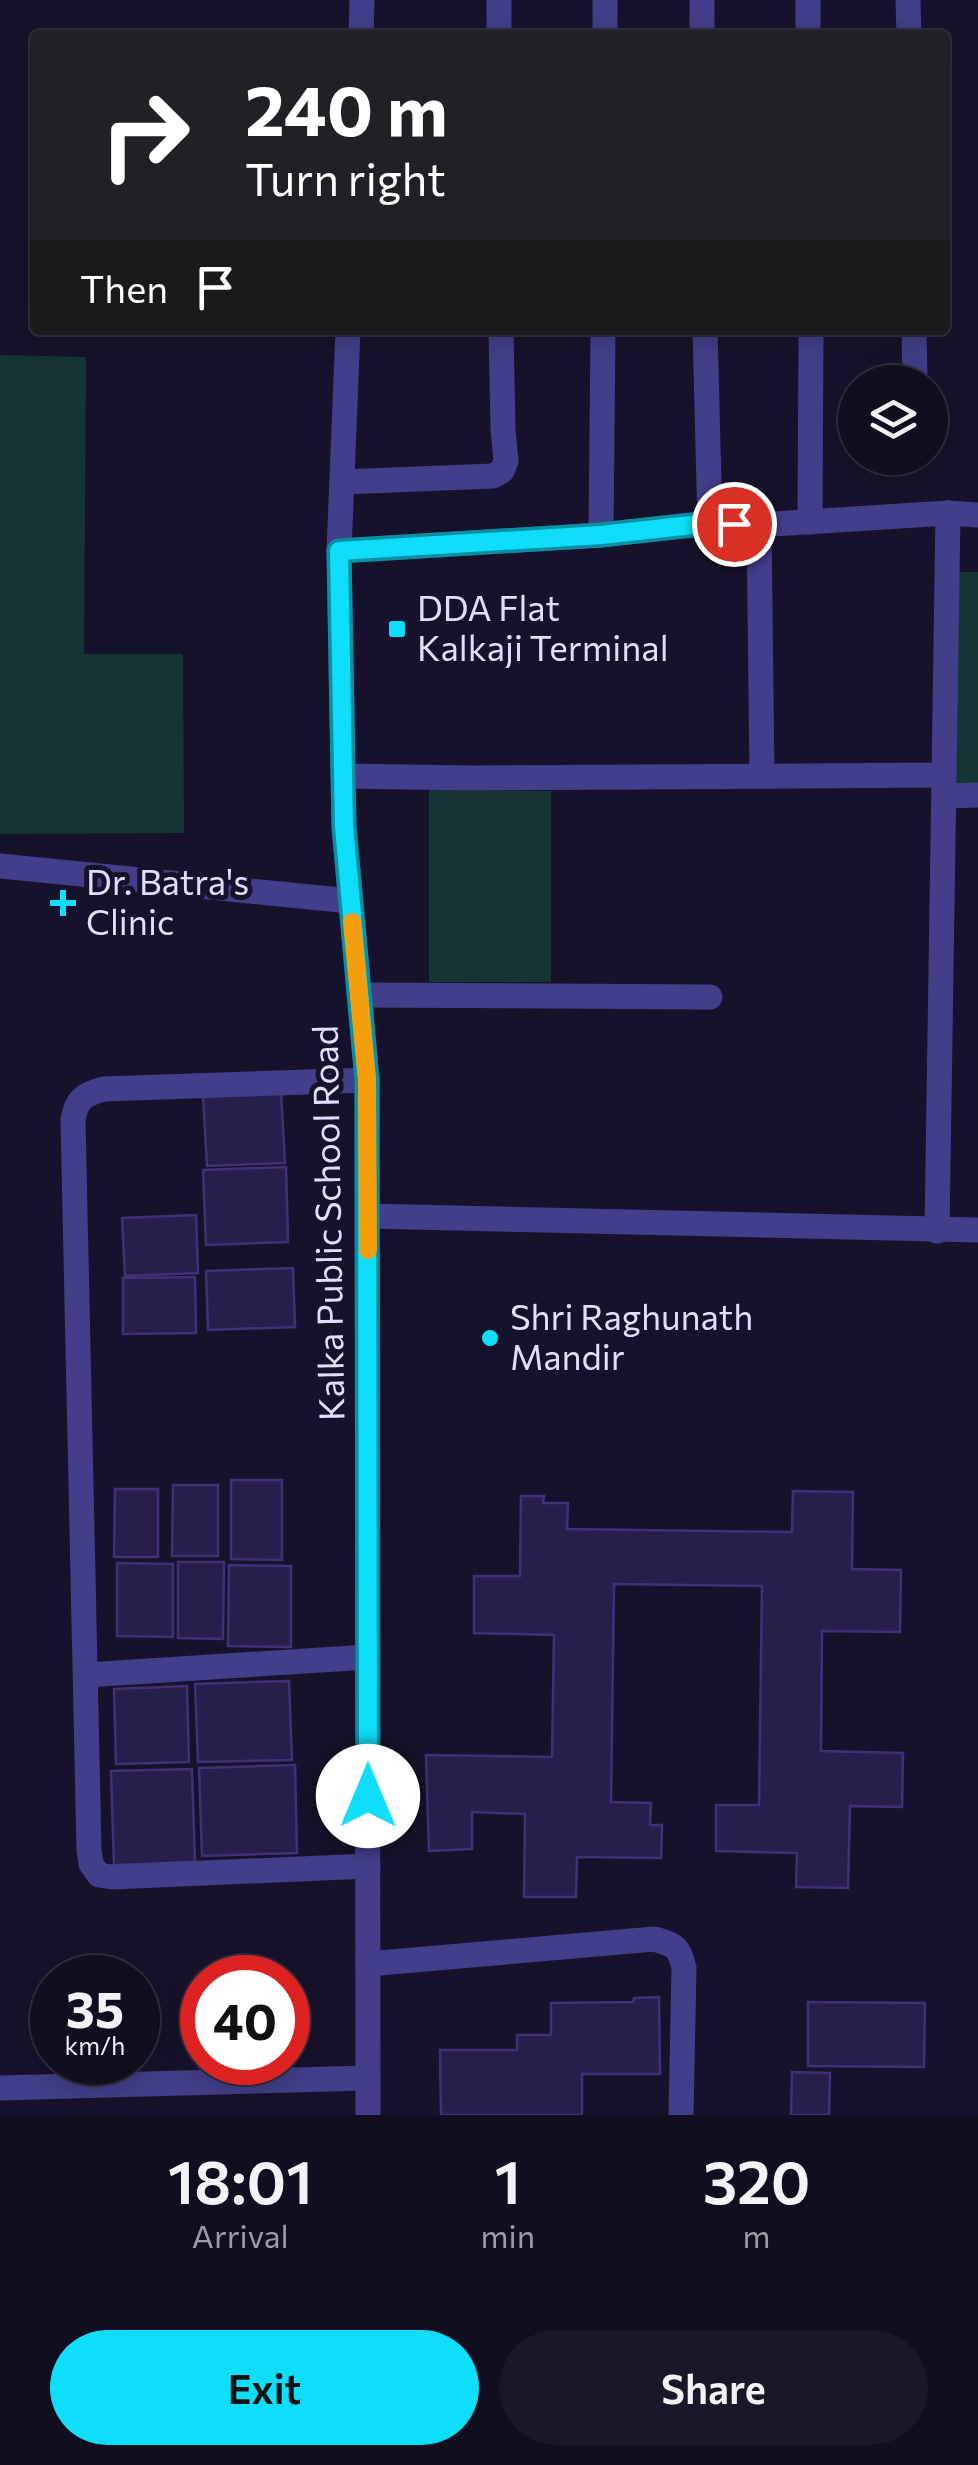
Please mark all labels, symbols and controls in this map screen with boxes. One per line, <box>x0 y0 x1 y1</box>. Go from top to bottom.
text: 240 m <box>245 65 448 150</box>
icon: right <box>80 70 210 200</box>
text: Turn right <box>245 150 446 205</box>
icon: arrive <box>188 260 243 315</box>
text: Then <box>80 264 168 311</box>
map controls <box>838 365 948 475</box>
button: layers <box>838 365 948 475</box>
pin <box>692 482 777 567</box>
icon: arrive <box>707 497 762 552</box>
place label: DDA Flat Kalkaji Terminal <box>417 585 669 668</box>
marker: DDA Flat Kalkaji Terminal <box>386 618 408 640</box>
place label: Dr. Batra's Clinic <box>86 859 249 942</box>
marker: Dr. Batra's Clinic <box>50 890 76 916</box>
street label: Kalka Public School Road <box>302 1025 351 1421</box>
place label: Shri Raghunath Mandir <box>510 1294 753 1377</box>
marker: Shri Raghunath Mandir <box>479 1327 501 1349</box>
position arrow <box>316 1744 420 1848</box>
speed limit sign: 40 <box>180 1955 310 2085</box>
text: 35 <box>66 1977 124 2038</box>
text: km/h <box>65 2030 125 2060</box>
text: 18:01 <box>168 2143 313 2216</box>
text: 1 <box>494 2143 521 2216</box>
text: 320 <box>703 2143 810 2216</box>
text: Arrival <box>192 2215 289 2255</box>
text: min <box>481 2215 535 2255</box>
text: m <box>743 2215 770 2255</box>
button: Exit <box>50 2330 479 2445</box>
button: Share <box>499 2330 928 2445</box>

